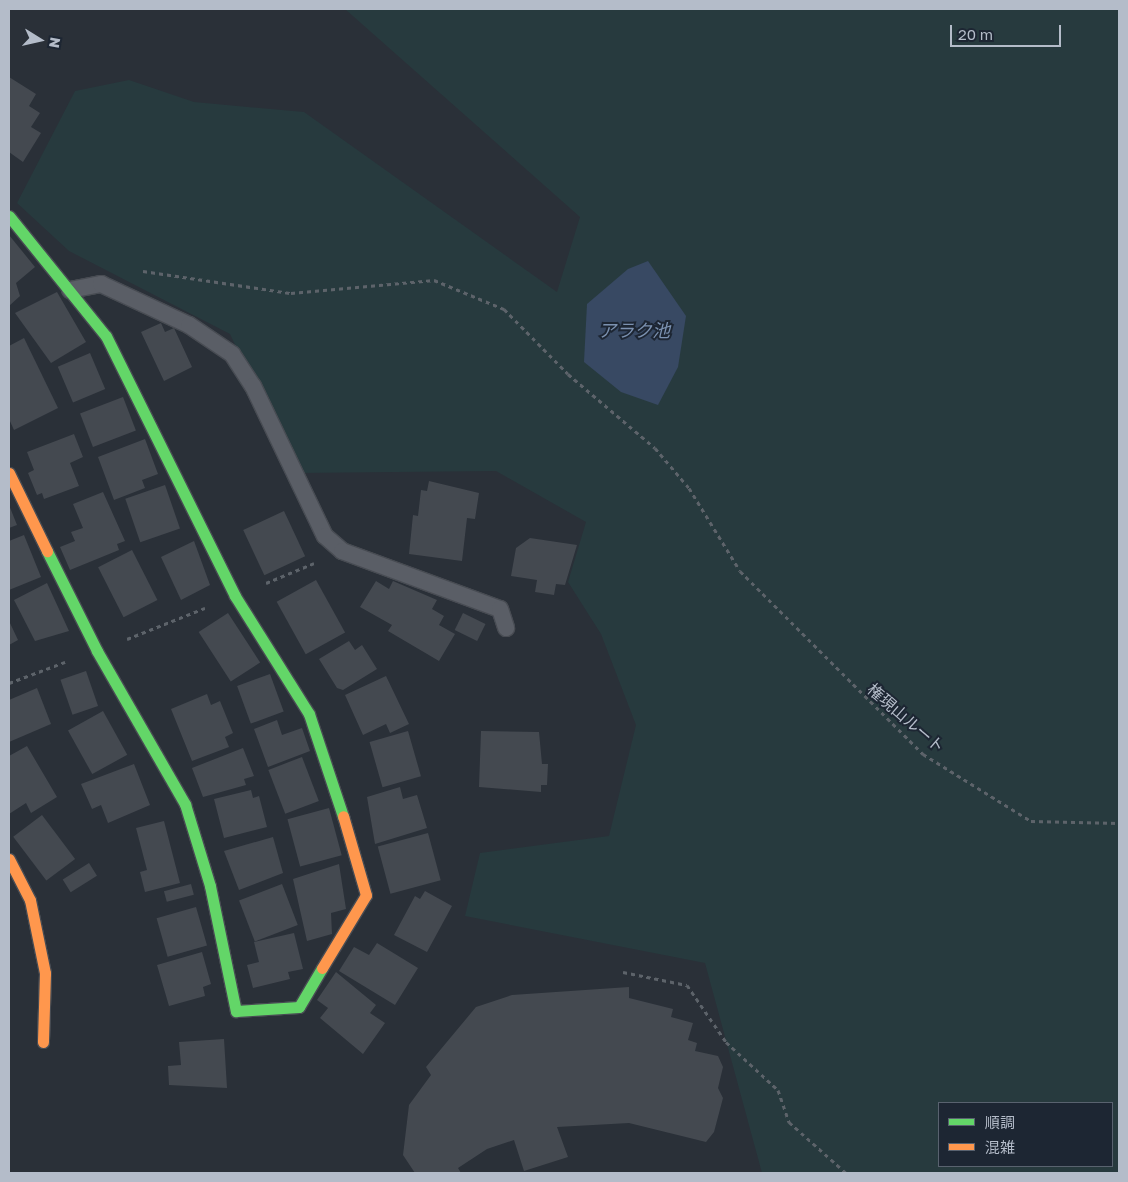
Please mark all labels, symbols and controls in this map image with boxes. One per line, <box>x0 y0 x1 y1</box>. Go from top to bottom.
north arrow <box>15 15 65 65</box>
scale bar <box>953 15 1064 47</box>
text: 20 m <box>958 25 993 43</box>
text: N <box>46 36 65 49</box>
water label: アラク池 <box>598 319 670 341</box>
street label: 権現山ルート <box>863 679 949 757</box>
legend <box>938 1102 1113 1167</box>
text: 順調 <box>985 1113 1015 1131</box>
text: 混雑 <box>985 1138 1015 1156</box>

